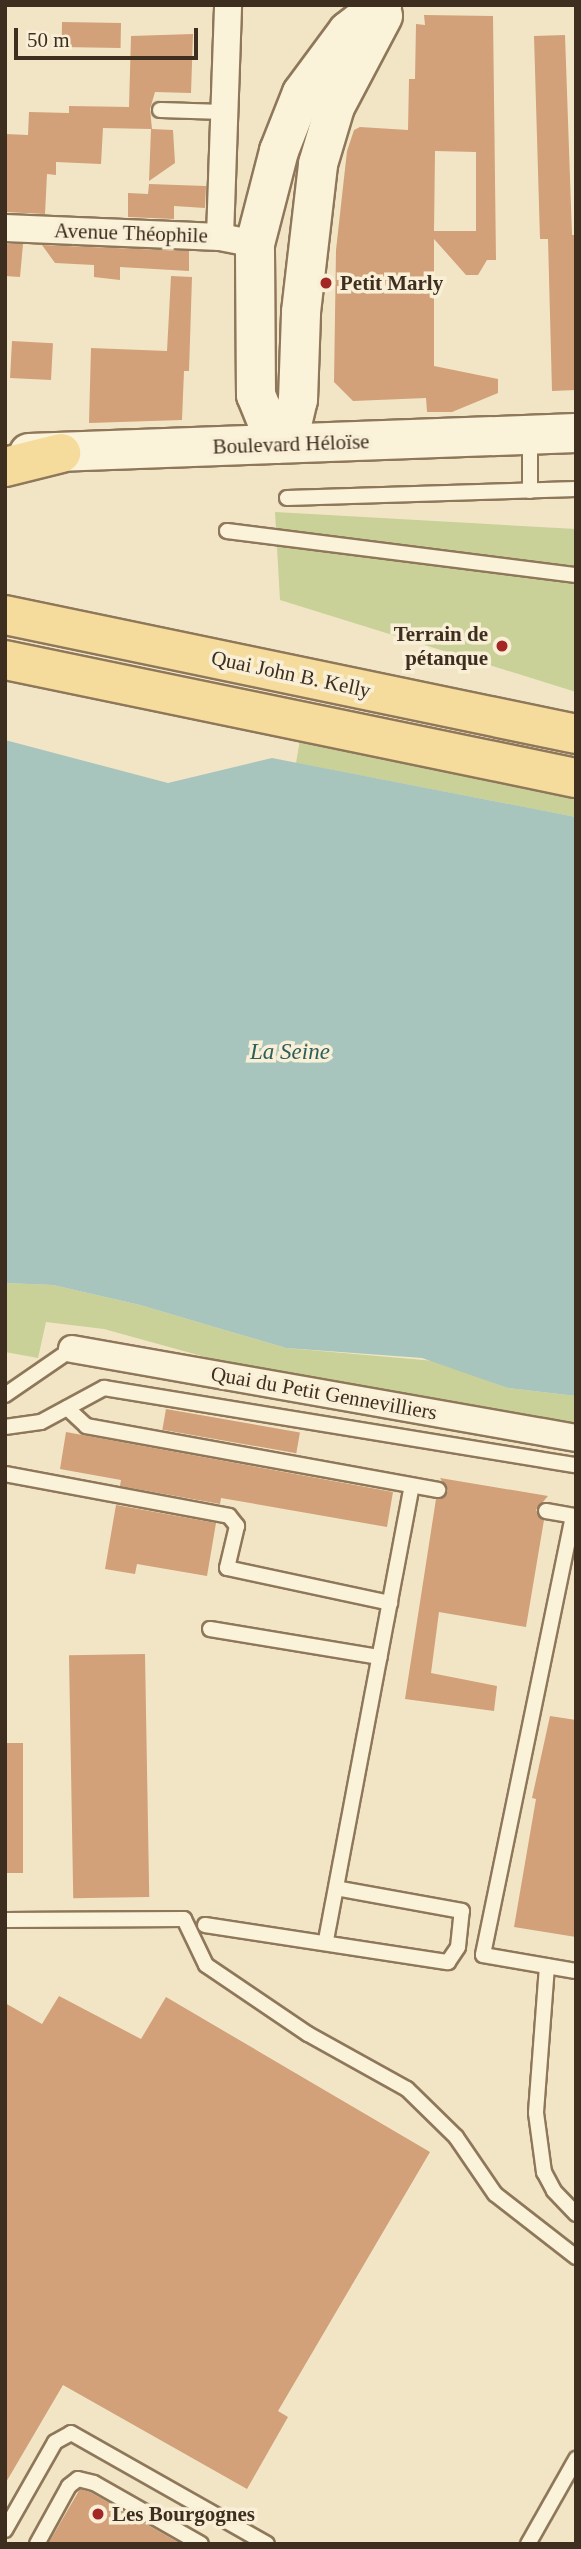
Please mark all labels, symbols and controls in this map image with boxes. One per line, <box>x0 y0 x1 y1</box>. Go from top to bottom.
scale bar <box>18 14 201 58</box>
text: 50 m <box>27 28 70 52</box>
street label: Avenue Théophile <box>54 218 208 248</box>
place label: Petit Marly <box>340 270 443 296</box>
marker: Petit Marly <box>318 275 334 291</box>
street label: Boulevard Héloïse <box>212 429 370 459</box>
place label: Terrain de pétanque <box>394 621 488 671</box>
marker: Terrain de pétanque <box>494 638 510 654</box>
street label: Quai John B. Kelly <box>209 645 373 703</box>
water label: La Seine <box>250 1038 330 1066</box>
street label: Quai du Petit Gennevilliers <box>209 1361 439 1425</box>
place label: Les Bourgognes <box>112 2501 255 2527</box>
marker: Les Bourgognes <box>90 2506 106 2522</box>

